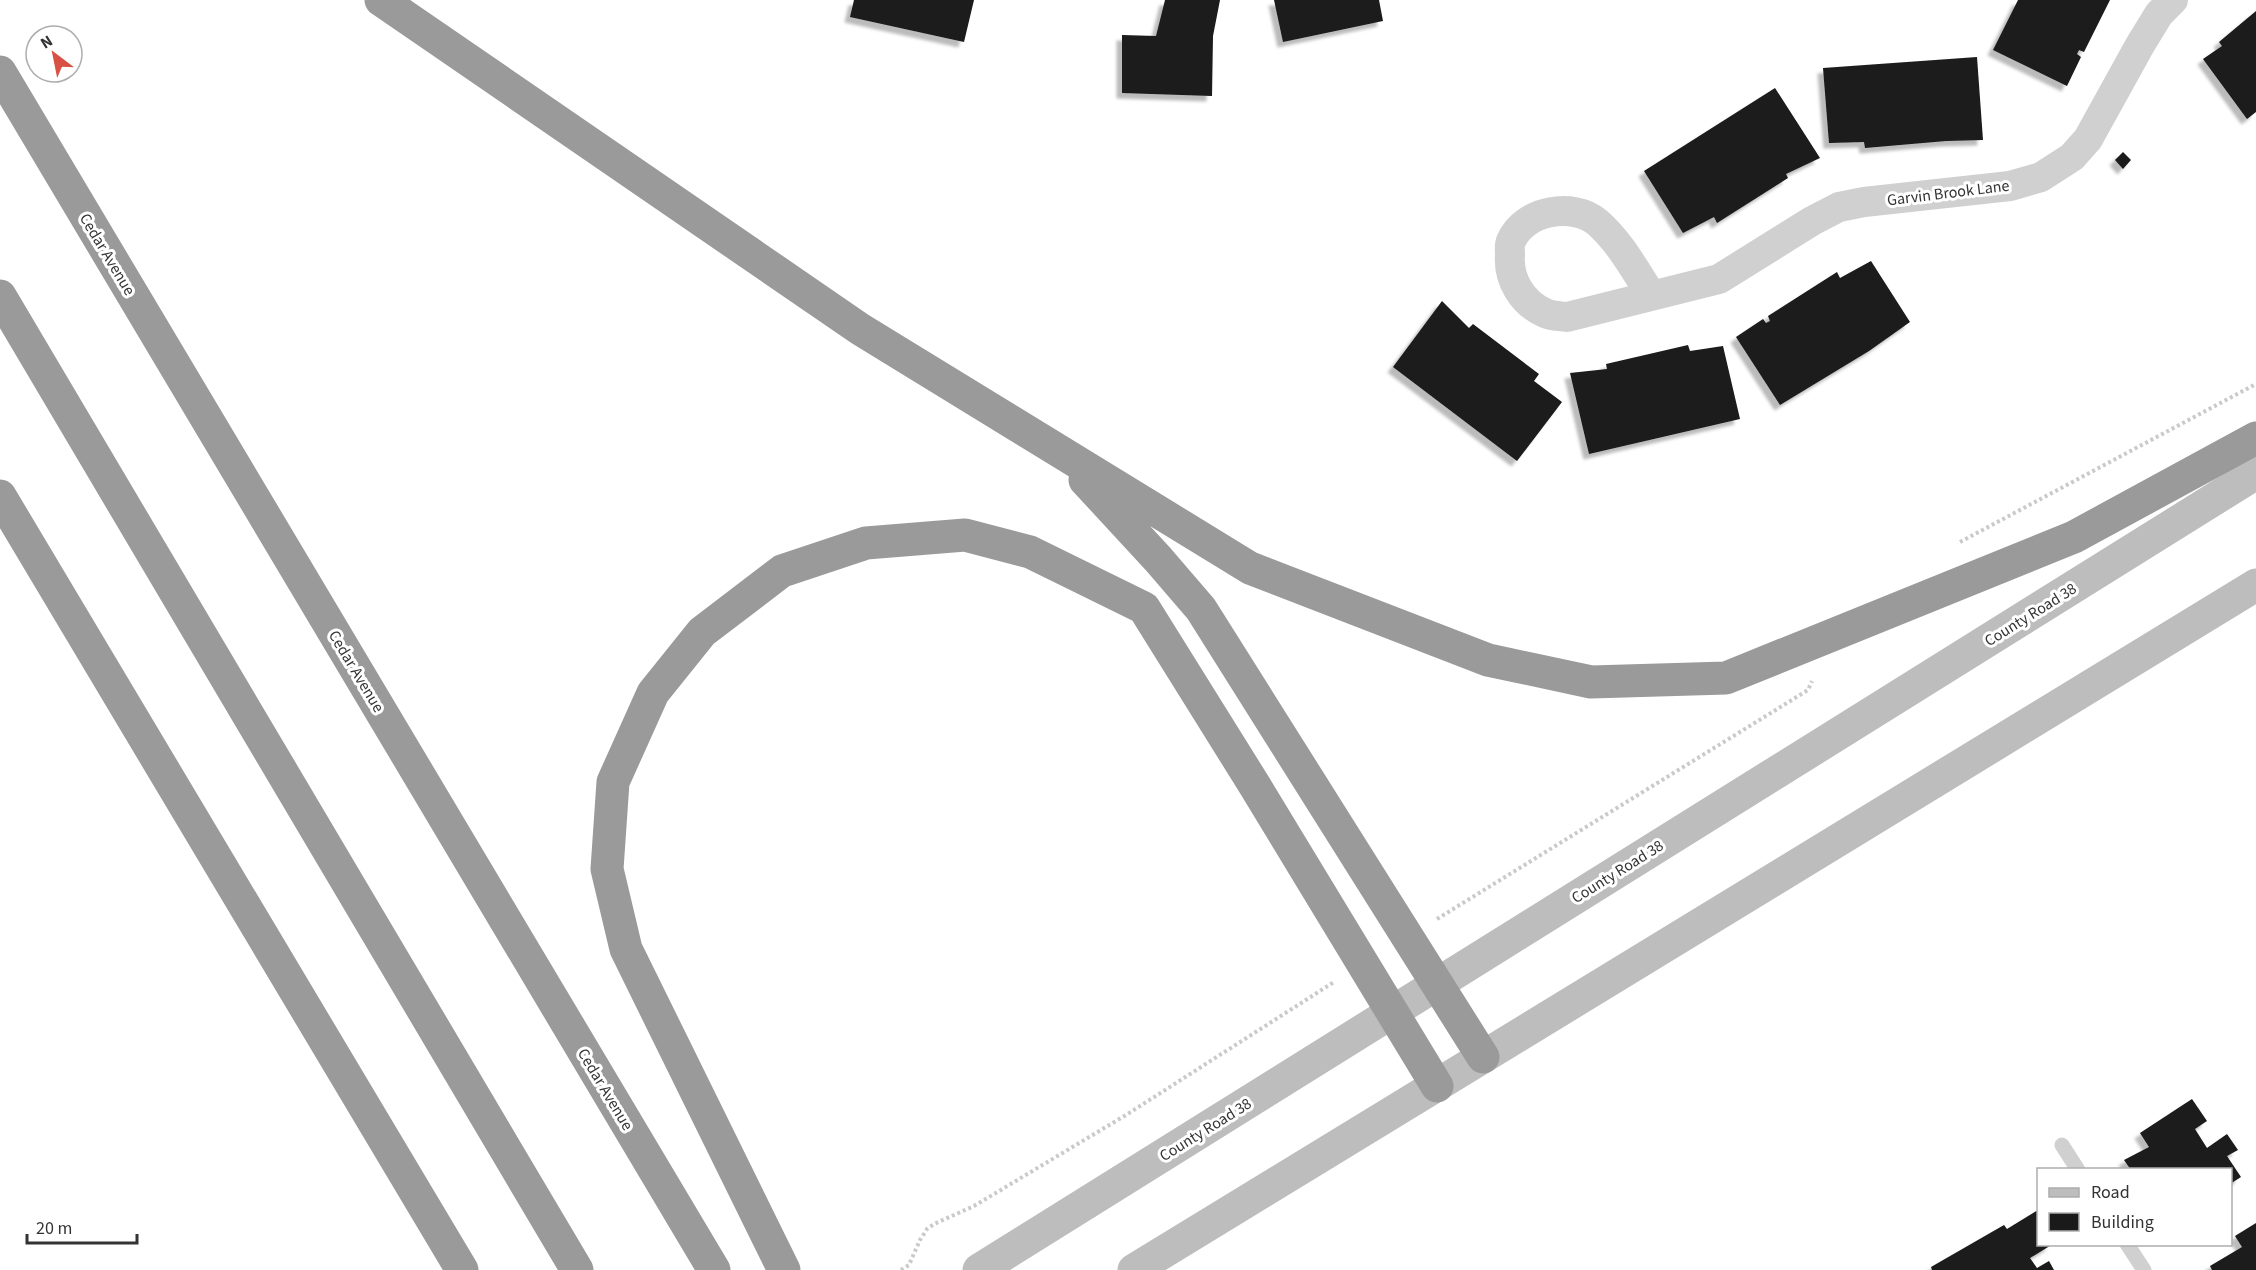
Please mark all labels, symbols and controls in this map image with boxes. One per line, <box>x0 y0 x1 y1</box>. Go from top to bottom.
north arrow <box>24 24 84 84</box>
text: N <box>36 30 57 54</box>
street label: Garvin Brook Lane <box>1886 175 2011 211</box>
street label: Cedar Avenue <box>74 209 140 300</box>
street label: County Road 38 <box>1980 578 2081 652</box>
street label: Cedar Avenue <box>323 626 389 717</box>
street label: County Road 38 <box>1567 835 1668 909</box>
street label: Cedar Avenue <box>572 1044 638 1135</box>
street label: County Road 38 <box>1155 1093 1256 1167</box>
legend <box>2037 1168 2232 1246</box>
text: Road <box>2091 1180 2130 1205</box>
scale bar <box>27 1207 136 1245</box>
text: Building <box>2091 1210 2154 1235</box>
text: 20 m <box>36 1216 72 1241</box>

